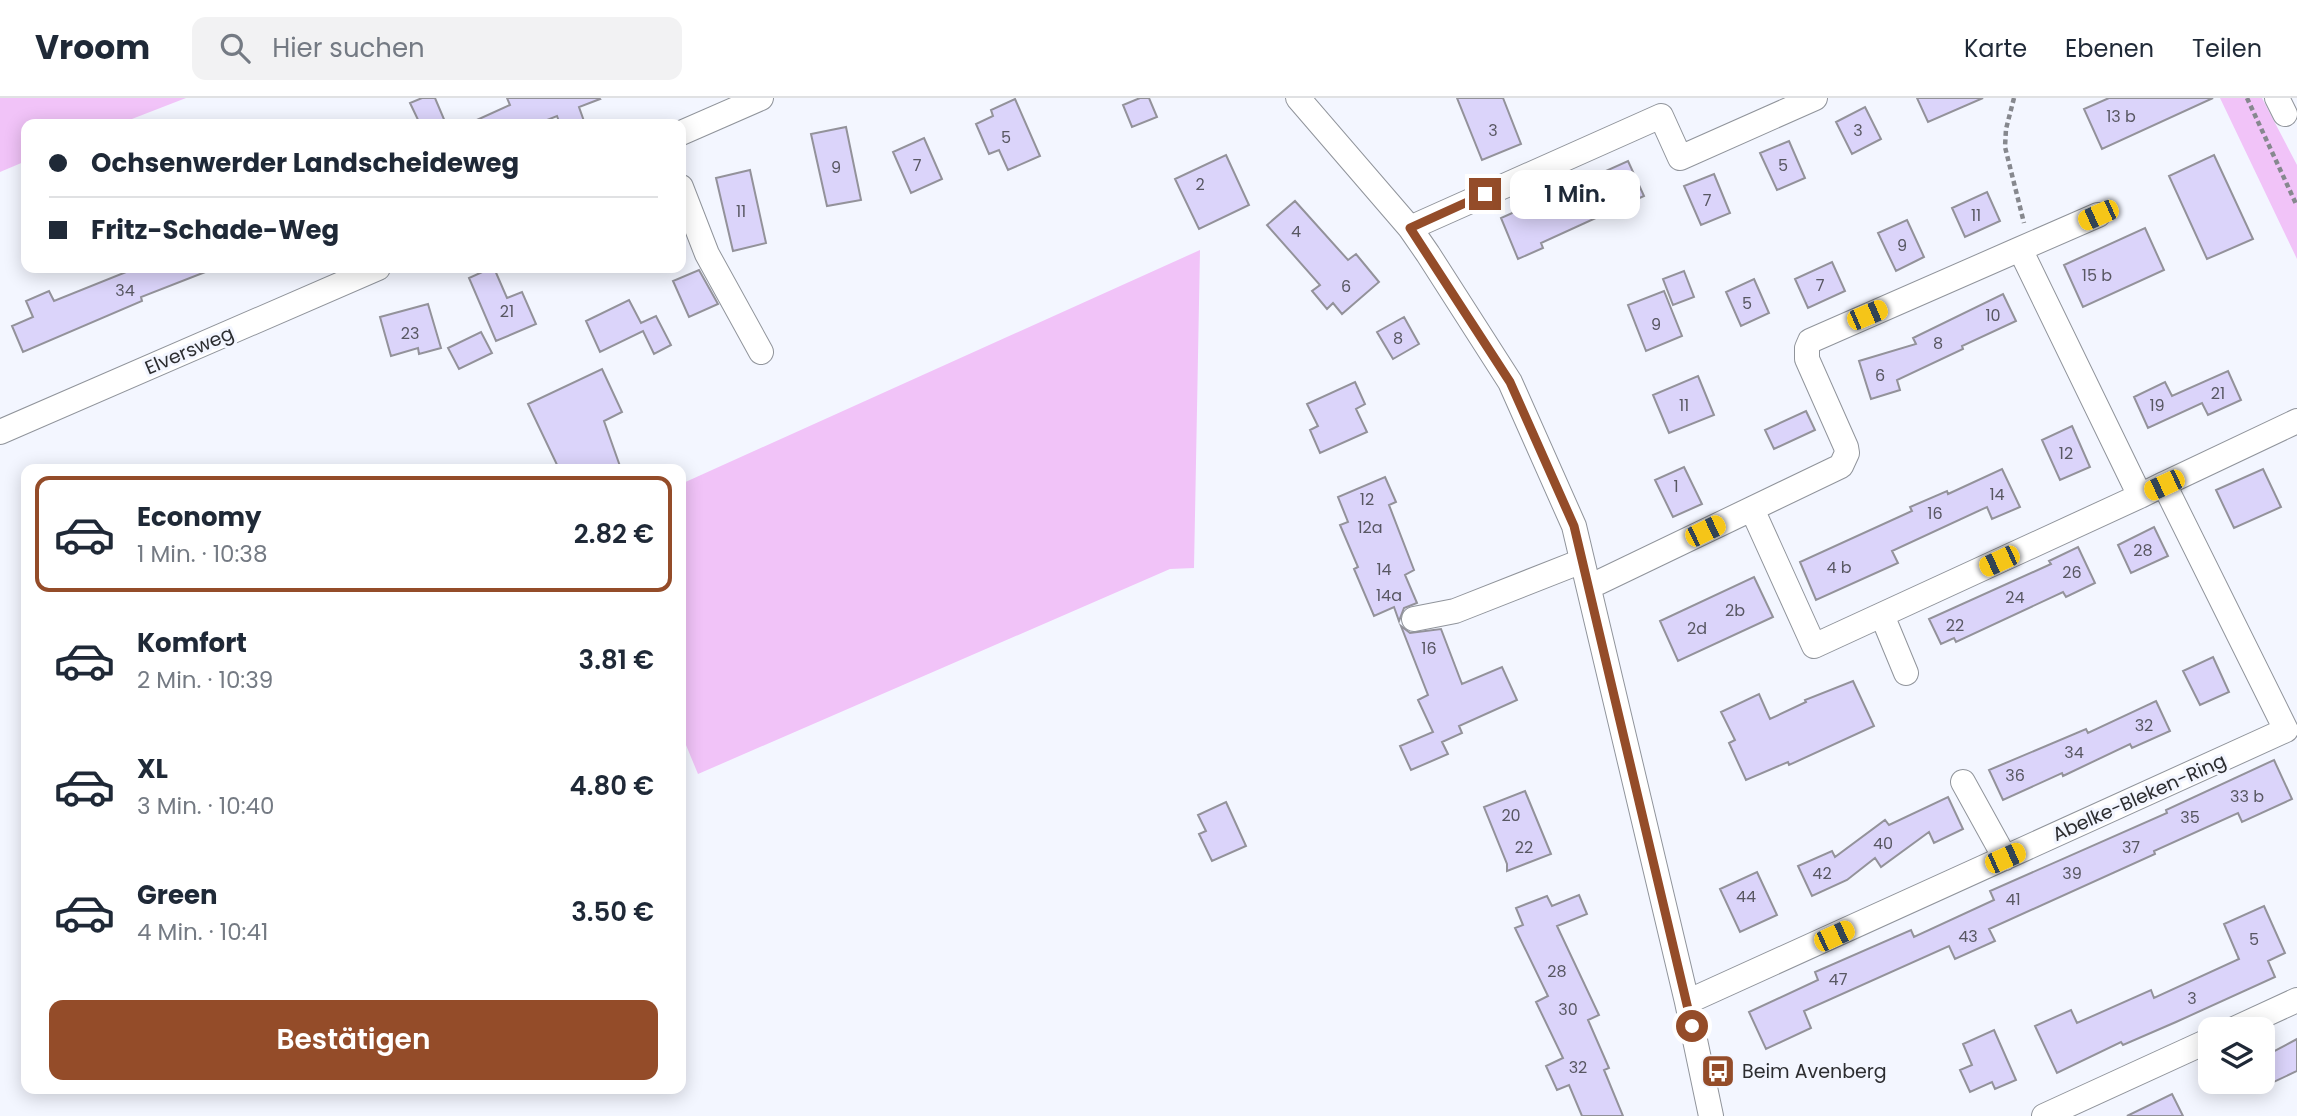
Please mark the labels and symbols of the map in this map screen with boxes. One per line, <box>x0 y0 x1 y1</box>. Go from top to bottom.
house number: 13 b <box>2106 105 2136 128</box>
house number: 3 <box>1488 119 1498 142</box>
house number: 3 <box>1853 119 1863 142</box>
house number: 5 <box>1001 126 1011 149</box>
house number: 7 <box>913 154 922 177</box>
house number: 5 <box>1778 154 1788 177</box>
house number: 9 <box>831 156 841 179</box>
callout: 1 Min. <box>1510 170 1639 218</box>
house number: 2 <box>1195 173 1205 196</box>
route end <box>1469 178 1501 210</box>
house number: 7 <box>1703 189 1712 212</box>
car <box>2075 197 2122 233</box>
house number: 11 <box>736 200 746 223</box>
house number: 11 <box>1971 204 1981 227</box>
house number: 4 <box>1291 220 1301 243</box>
house number: 9 <box>1897 234 1907 257</box>
house number: 15 b <box>2082 264 2112 287</box>
house number: 7 <box>1816 274 1825 297</box>
house number: 6 <box>1341 275 1351 298</box>
house number: 34 <box>115 279 135 302</box>
house number: 5 <box>1742 292 1752 315</box>
car <box>1844 297 1891 333</box>
house number: 21 <box>500 300 514 323</box>
house number: 10 <box>1985 304 2001 327</box>
house number: 9 <box>1651 313 1661 336</box>
street label: Elversweg <box>141 320 238 381</box>
house number: 23 <box>401 322 419 345</box>
house number: 8 <box>1393 327 1403 350</box>
house number: 8 <box>1933 332 1943 355</box>
house number: 6 <box>1875 364 1885 387</box>
house number: 21 <box>2211 382 2225 405</box>
house number: 11 <box>1679 394 1689 417</box>
house number: 19 <box>2149 394 2165 417</box>
house number: 12 <box>2059 442 2073 465</box>
car <box>2141 467 2188 503</box>
house number: 1 <box>1673 475 1679 498</box>
house number: 14 <box>1989 483 2005 506</box>
house number: 12 <box>1360 488 1374 511</box>
house number: 16 <box>1927 502 1943 525</box>
car <box>1682 512 1729 550</box>
house number: 12a <box>1357 516 1383 539</box>
house number: 28 <box>2133 539 2153 562</box>
car <box>1976 543 2023 579</box>
house number: 4 b <box>1826 556 1852 579</box>
house number: 14 <box>1376 558 1392 581</box>
house number: 26 <box>2062 561 2082 584</box>
house number: 14a <box>1376 584 1402 607</box>
house number: 24 <box>2005 586 2025 609</box>
house number: 2b <box>1725 599 1745 622</box>
house number: 22 <box>1946 614 1964 637</box>
house number: 2d <box>1687 617 1707 640</box>
house number: 16 <box>1421 637 1437 660</box>
house number: 32 <box>2135 714 2153 737</box>
house number: 34 <box>2064 741 2084 764</box>
street label: Abelke-Bleken-Ring <box>2048 747 2230 848</box>
house number: 36 <box>2005 764 2025 787</box>
house number: 33 b <box>2230 785 2264 808</box>
house number: 20 <box>1501 804 1521 827</box>
house number: 35 <box>2180 806 2200 829</box>
house number: 40 <box>1873 832 1893 855</box>
house number: 22 <box>1515 836 1533 859</box>
house number: 37 <box>2122 836 2140 859</box>
car <box>1982 840 2029 876</box>
house number: 42 <box>1812 862 1832 885</box>
house number: 39 <box>2062 862 2082 885</box>
house number: 44 <box>1736 885 1756 908</box>
house number: 41 <box>2005 888 2021 911</box>
car <box>1811 918 1858 954</box>
house number: 43 <box>1958 925 1978 948</box>
house number: 5 <box>2249 928 2259 951</box>
house number: 28 <box>1547 960 1567 983</box>
house number: 47 <box>1829 968 1848 991</box>
house number: 3 <box>2187 987 2197 1010</box>
house number: 30 <box>1558 998 1578 1021</box>
route start <box>1676 1010 1708 1042</box>
bus stop icon: Beim Avenberg <box>1699 1052 1737 1090</box>
house number: 32 <box>1569 1056 1587 1079</box>
place label: Beim Avenberg <box>1742 1058 1887 1085</box>

